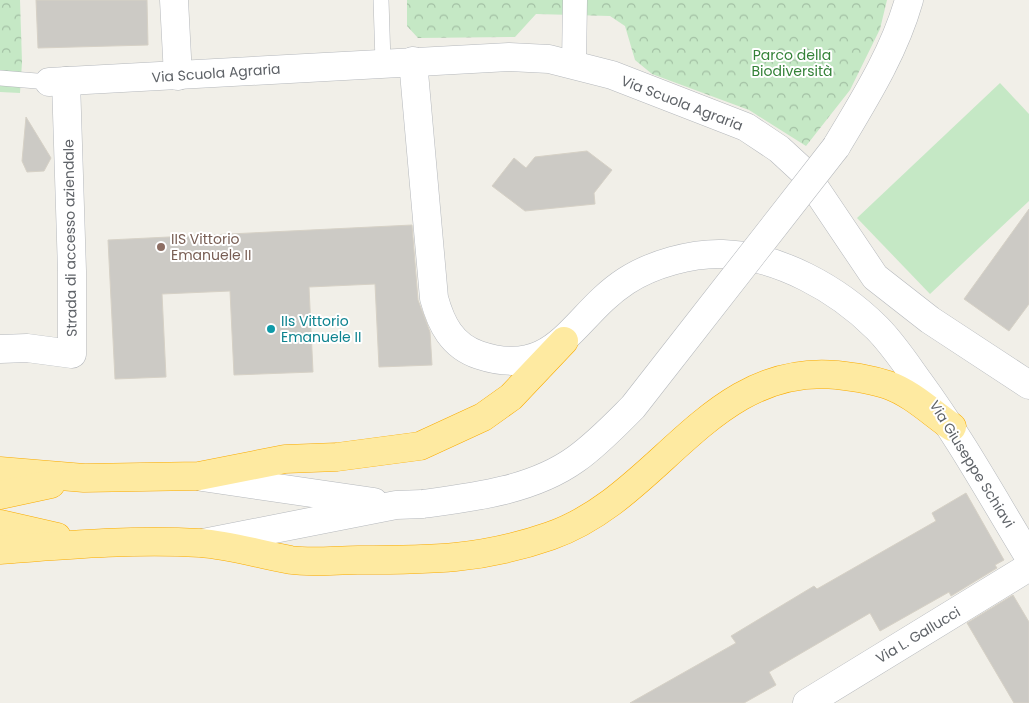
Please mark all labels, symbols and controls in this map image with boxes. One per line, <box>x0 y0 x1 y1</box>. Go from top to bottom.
park label: Parco della Biodiversità <box>752 45 832 81</box>
street label: Via Scuola Agraria <box>151 59 281 87</box>
street label: Via Scuola Agraria <box>618 71 746 135</box>
street label: Strada di accesso aziendale <box>58 139 82 337</box>
place label: IIS Vittorio Emanuele II <box>171 229 251 265</box>
marker: IIS Vittorio Emanuele II <box>155 241 167 253</box>
place label: IIs Vittorio Emanuele II <box>281 311 361 347</box>
marker: IIs Vittorio Emanuele II <box>265 323 277 335</box>
street label: Via Giuseppe Schiavi <box>925 397 1019 531</box>
street label: Via L. Gallucci <box>872 602 964 668</box>

